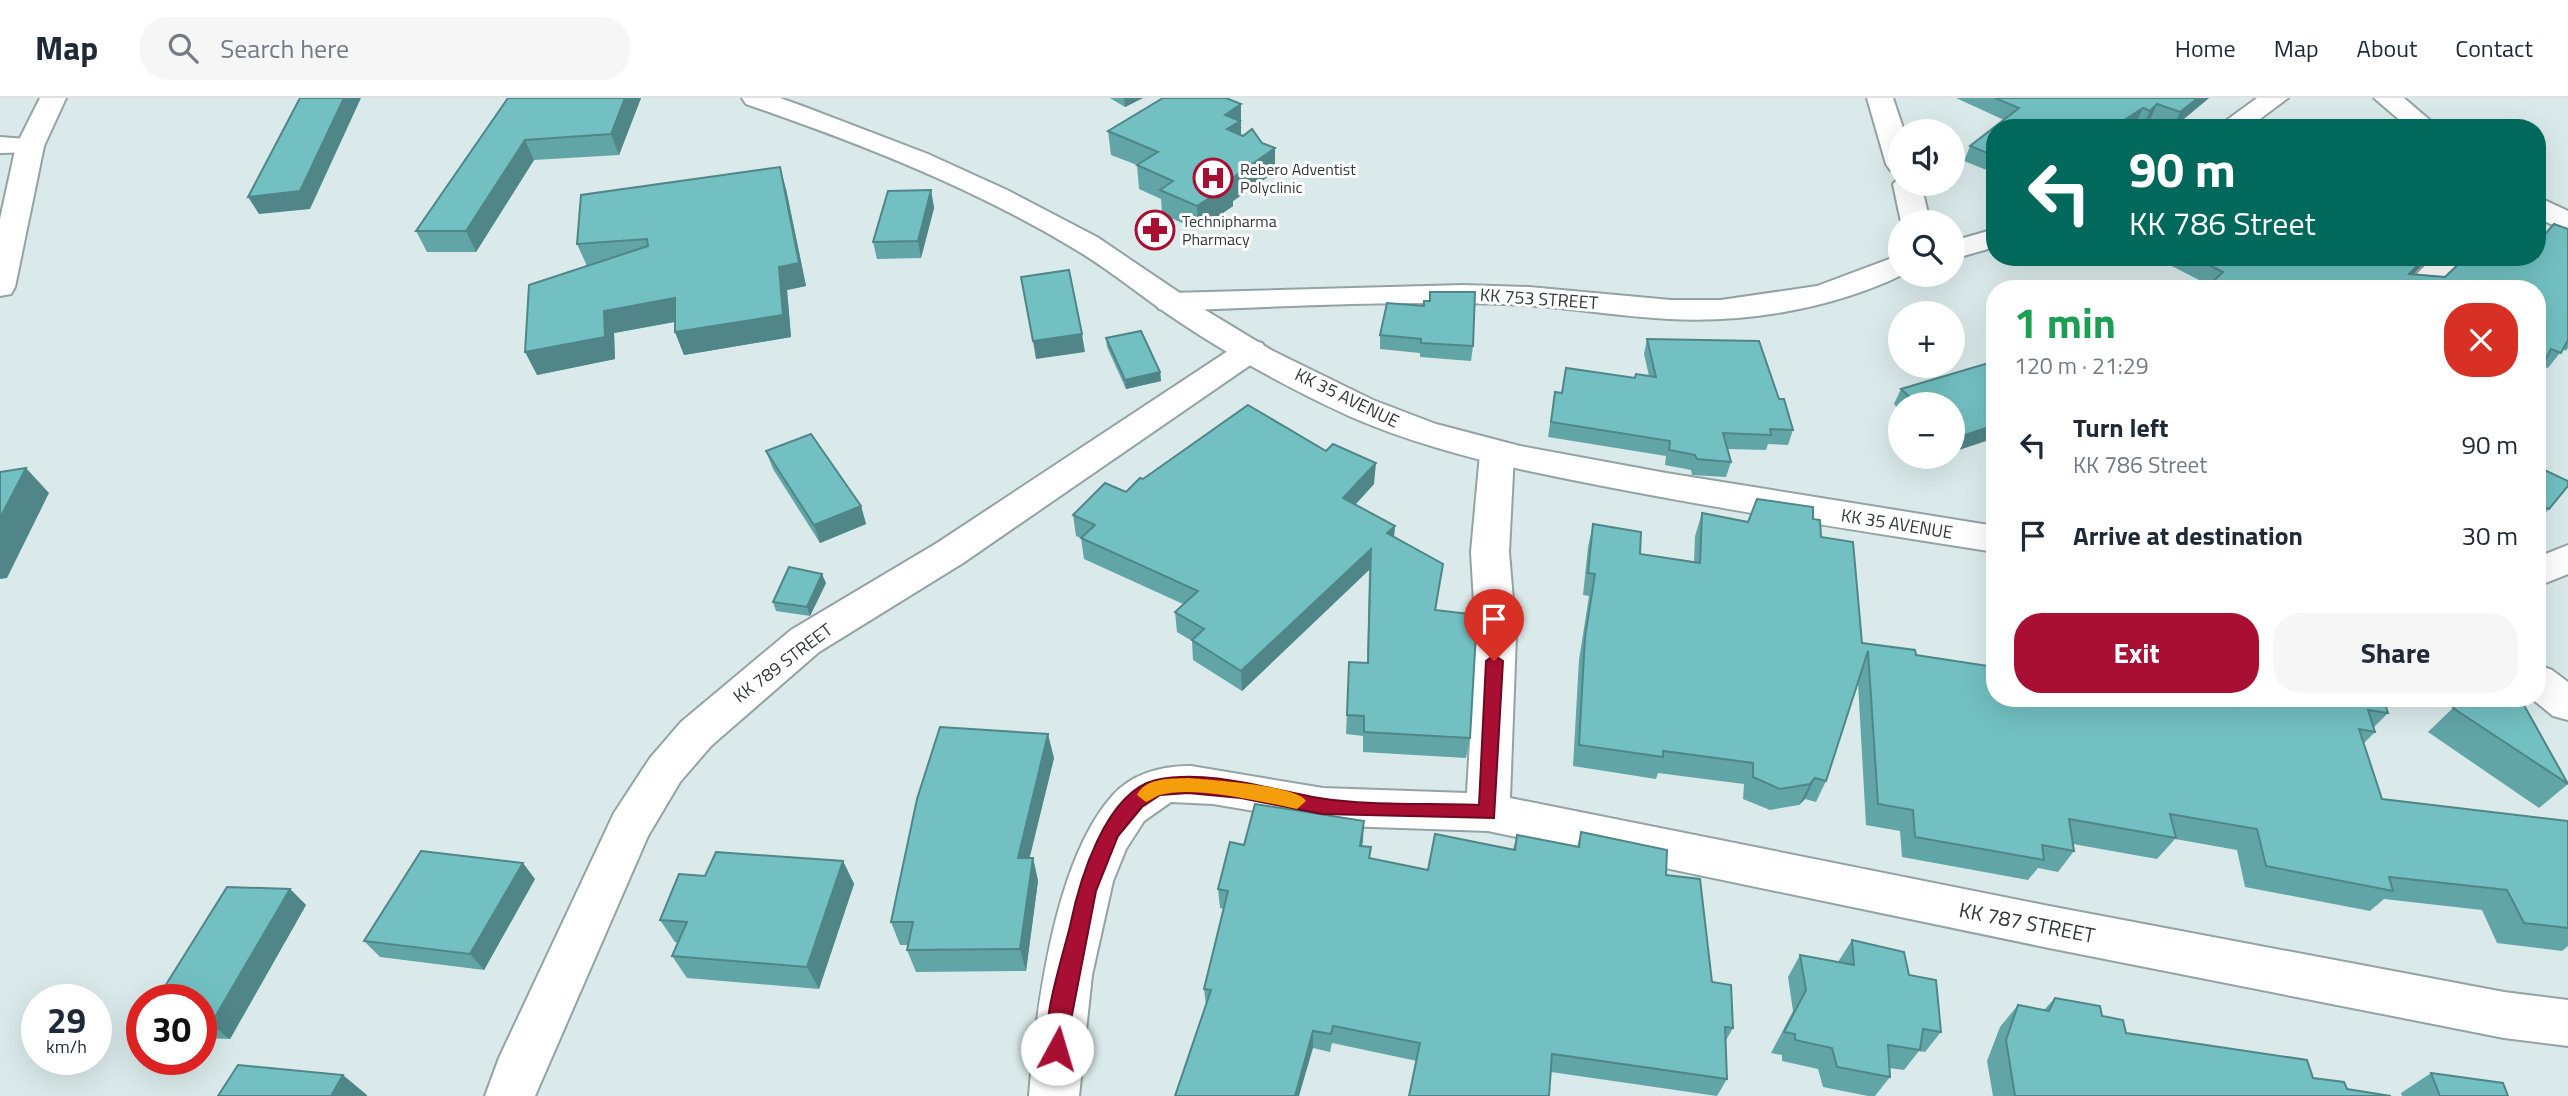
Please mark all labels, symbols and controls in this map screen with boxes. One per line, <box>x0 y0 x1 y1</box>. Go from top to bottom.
search box <box>140 17 630 80</box>
text: Map <box>35 23 98 73</box>
icon: search <box>164 29 202 67</box>
text: Search here <box>220 29 349 68</box>
text: Home <box>2175 30 2236 66</box>
text: Map <box>2274 30 2319 66</box>
text: About <box>2357 30 2417 66</box>
text: Contact <box>2455 30 2533 66</box>
map controls <box>1888 119 1965 469</box>
button: sound <box>1888 119 1965 196</box>
text: 90 m <box>2129 131 2236 206</box>
icon: left <box>2014 147 2105 238</box>
hospital icon: Rebero Adventist Polyclinic <box>1192 157 1234 199</box>
place label: Rebero Adventist Polyclinic <box>1240 157 1356 199</box>
text: KK 786 Street <box>2129 199 2316 247</box>
pharmacy icon: Technipharma Pharmacy <box>1134 209 1176 251</box>
place label: Technipharma Pharmacy <box>1182 209 1277 251</box>
button: search <box>1888 210 1965 287</box>
street label: KK 753 STREET <box>1479 281 1600 316</box>
text: 1 min <box>2014 290 2116 354</box>
button: + <box>1888 301 1965 378</box>
button: close <box>2444 303 2518 377</box>
text: 120 m · 21:29 <box>2014 348 2149 383</box>
street label: KK 35 AVENUE <box>1291 361 1404 434</box>
button: − <box>1888 392 1965 469</box>
text: Turn left <box>2073 408 2168 447</box>
text: 90 m <box>2461 425 2518 464</box>
icon: left <box>2014 426 2052 464</box>
text: KK 786 Street <box>2073 447 2207 482</box>
street label: KK 35 AVENUE <box>1839 501 1955 546</box>
text: Arrive at destination <box>2073 516 2303 555</box>
text: 30 m <box>2461 516 2518 555</box>
icon: arrive <box>2014 517 2052 555</box>
pin <box>1464 589 1524 661</box>
icon: arrive <box>1475 600 1513 638</box>
button: Exit <box>2014 613 2259 693</box>
button: Share <box>2273 613 2518 693</box>
street label: KK 789 STREET <box>727 616 838 709</box>
street label: KK 787 STREET <box>1956 893 2098 951</box>
speed limit sign: 30 <box>126 984 217 1075</box>
text: 29 <box>47 993 86 1047</box>
position arrow <box>1020 1012 1094 1086</box>
text: km/h <box>46 1033 87 1060</box>

